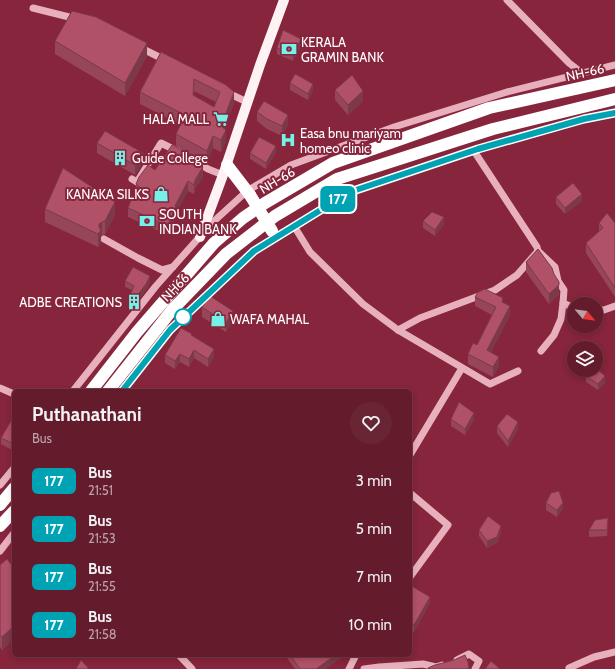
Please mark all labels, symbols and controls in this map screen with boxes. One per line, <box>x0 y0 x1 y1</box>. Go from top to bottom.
place label: KERALA GRAMIN BANK <box>301 34 384 65</box>
bank icon: KERALA GRAMIN BANK <box>280 40 298 58</box>
street label: NH-66 <box>564 60 606 84</box>
supermarket icon: HALA MALL <box>212 110 230 128</box>
place label: HALA MALL <box>143 111 209 127</box>
place label: Easa bnu mariyam homeo clinic <box>300 125 401 156</box>
hospital icon: Easa bnu mariyam homeo clinic <box>279 131 297 149</box>
building icon: Guide College <box>111 149 129 167</box>
place label: Guide College <box>132 150 208 166</box>
street label: NH-66 <box>256 163 298 197</box>
shop icon: KANAKA SILKS <box>152 185 170 203</box>
place label: KANAKA SILKS <box>66 186 149 202</box>
line badge: 177 <box>315 186 361 212</box>
text: 177 <box>328 190 348 208</box>
place label: SOUTH INDIAN BANK <box>159 206 237 237</box>
bank icon: SOUTH INDIAN BANK <box>138 212 156 230</box>
street label: NH66 <box>158 270 192 304</box>
building icon: ADBE CREATIONS <box>125 293 143 311</box>
place label: ADBE CREATIONS <box>19 294 122 310</box>
north arrow <box>567 297 603 333</box>
map controls <box>567 297 603 377</box>
unlabelled marker <box>174 308 192 326</box>
shop icon: WAFA MAHAL <box>209 310 227 328</box>
place label: WAFA MAHAL <box>230 311 310 327</box>
button: layers <box>567 341 603 377</box>
button: heart <box>350 402 392 444</box>
text: Puthanathani <box>32 403 142 426</box>
text: Bus <box>32 430 52 446</box>
text: Bus <box>88 464 112 482</box>
text: 177 <box>44 472 64 490</box>
text: 3 min <box>356 472 392 490</box>
text: 21:51 <box>88 482 113 498</box>
text: Bus <box>88 512 112 530</box>
text: 177 <box>44 520 64 538</box>
text: 5 min <box>356 520 392 538</box>
text: 21:53 <box>88 530 116 546</box>
text: Bus <box>88 560 112 578</box>
text: 177 <box>44 568 64 586</box>
text: 7 min <box>356 568 392 586</box>
text: 21:55 <box>88 578 116 594</box>
text: Bus <box>88 608 112 626</box>
text: 177 <box>44 616 64 634</box>
text: 10 min <box>349 616 392 634</box>
text: 21:58 <box>88 626 117 642</box>

